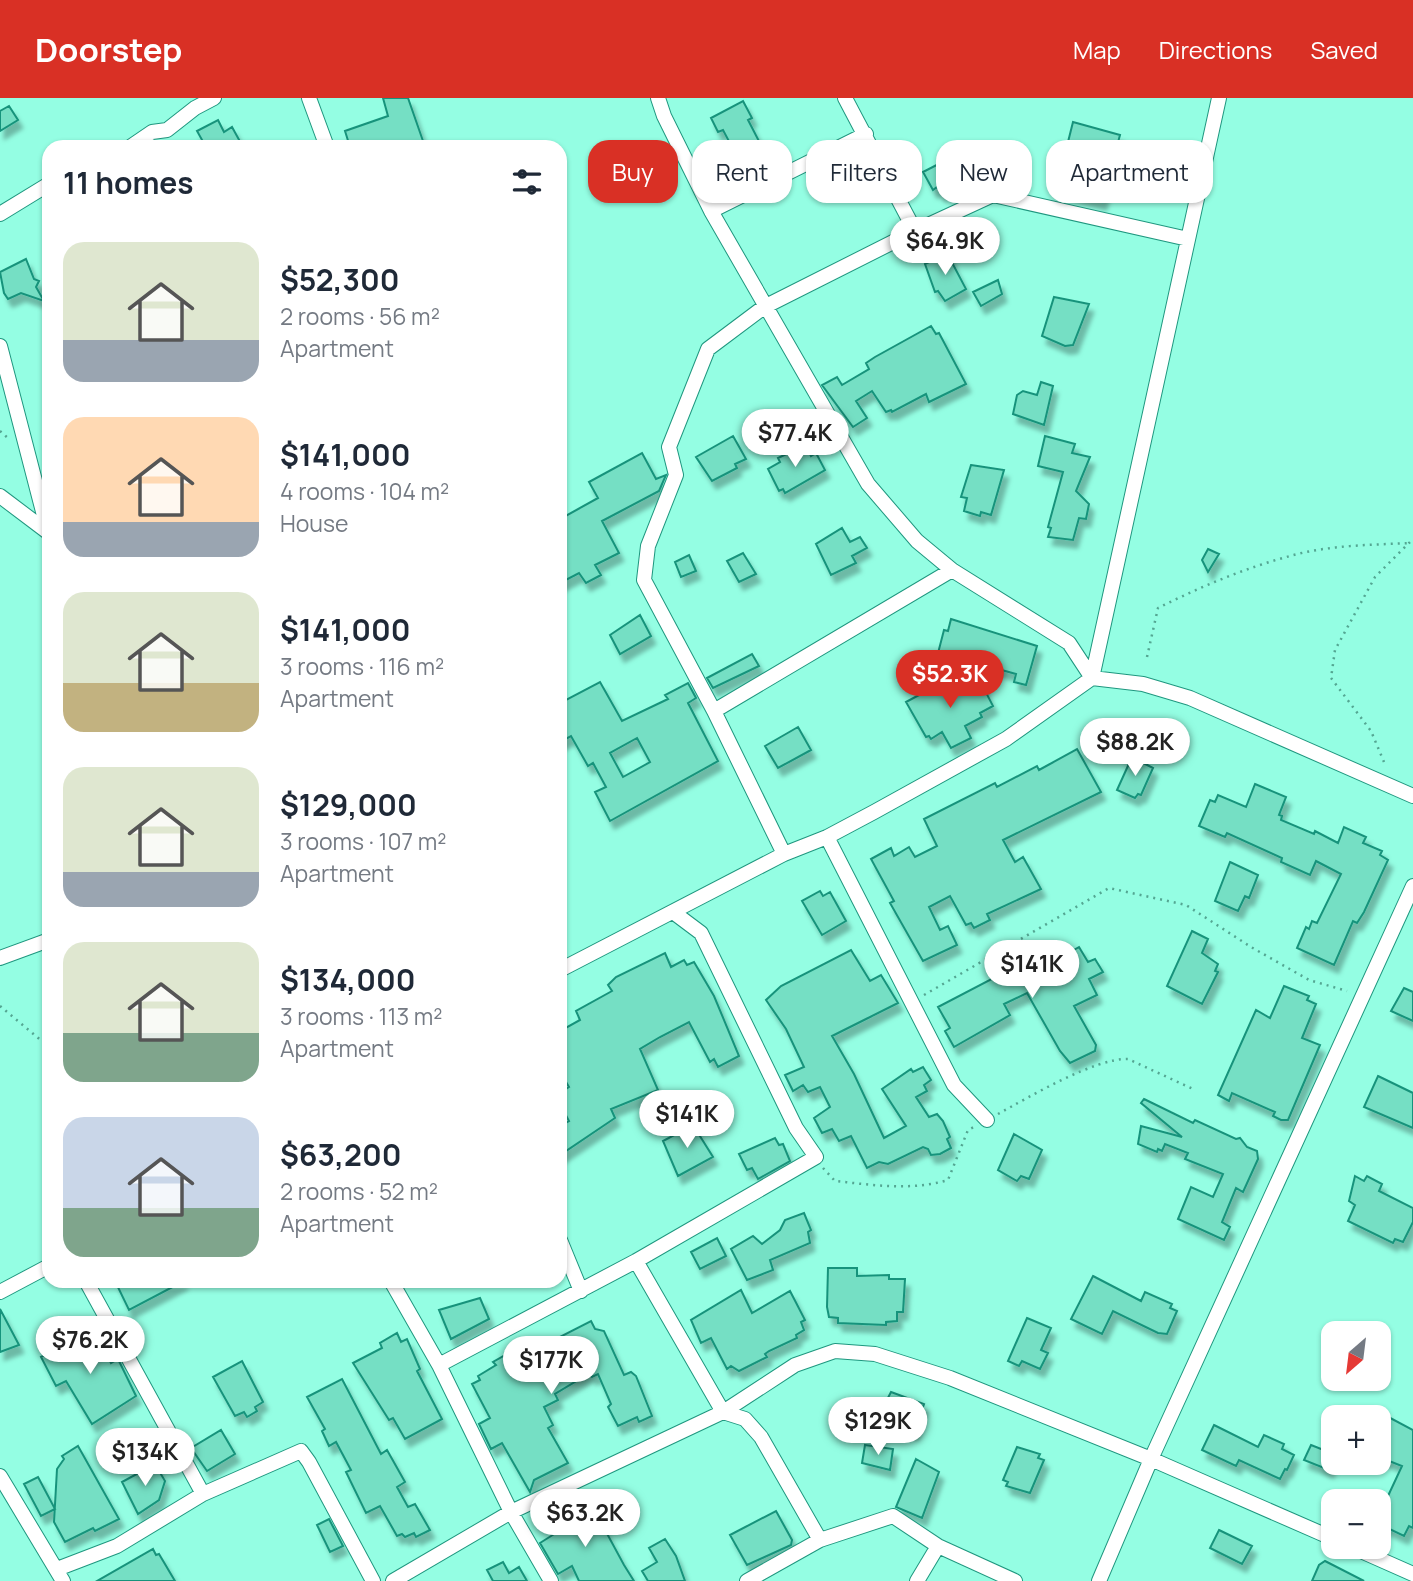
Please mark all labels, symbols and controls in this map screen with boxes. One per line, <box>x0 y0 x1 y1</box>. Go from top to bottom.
text: Doorstep <box>35 27 182 72</box>
text: Map <box>1073 33 1121 66</box>
text: Directions <box>1159 33 1272 66</box>
text: Saved <box>1310 33 1378 66</box>
chip: Buy <box>588 140 678 203</box>
chip: Rent <box>692 140 792 203</box>
chip: Filters <box>806 140 922 203</box>
chip: New <box>936 140 1032 203</box>
chip: Apartment <box>1046 140 1213 203</box>
text: 11 homes <box>63 162 194 203</box>
icon: filters <box>508 163 546 201</box>
pin: $64.9K <box>888 218 1002 277</box>
text: $64.9K <box>906 224 984 256</box>
text: $52,300 <box>280 259 400 300</box>
icon: home <box>119 270 203 354</box>
text: 2 rooms · 56 m² <box>280 300 440 332</box>
text: Apartment <box>280 332 394 364</box>
pin: $77.4K <box>738 410 852 469</box>
text: $77.4K <box>758 416 832 448</box>
text: $141,000 <box>280 434 411 475</box>
icon: home <box>119 445 203 529</box>
text: 4 rooms · 104 m² <box>280 475 449 507</box>
text: House <box>280 507 349 539</box>
text: $141,000 <box>280 609 411 650</box>
icon: home <box>119 620 203 704</box>
text: 3 rooms · 116 m² <box>280 650 444 682</box>
pin: $52.3K <box>893 650 1007 710</box>
text: $52.3K <box>912 657 988 689</box>
text: Apartment <box>280 682 394 714</box>
pin: $88.2K <box>1078 718 1192 778</box>
text: $88.2K <box>1096 725 1174 757</box>
text: $129,000 <box>280 784 417 825</box>
icon: home <box>119 795 203 879</box>
text: 3 rooms · 107 m² <box>280 825 446 857</box>
text: Apartment <box>280 857 394 889</box>
pin: $141K <box>983 940 1081 1000</box>
text: $141K <box>1000 947 1064 979</box>
text: $134,000 <box>280 959 415 1000</box>
icon: home <box>119 970 203 1054</box>
text: 3 rooms · 113 m² <box>280 1000 443 1032</box>
text: Apartment <box>280 1032 394 1064</box>
pin: $141K <box>638 1090 736 1150</box>
text: $141K <box>655 1097 719 1129</box>
text: $63,200 <box>280 1134 401 1175</box>
icon: home <box>119 1145 203 1229</box>
text: 2 rooms · 52 m² <box>280 1175 438 1207</box>
text: Apartment <box>280 1207 394 1239</box>
pin: $76.2K <box>33 1316 147 1376</box>
north arrow <box>1321 1321 1391 1391</box>
map controls <box>1321 1321 1391 1559</box>
text: $76.2K <box>52 1323 128 1355</box>
pin: $177K <box>502 1336 600 1396</box>
text: $177K <box>519 1343 583 1375</box>
pin: $129K <box>829 1398 927 1457</box>
text: $129K <box>844 1404 912 1436</box>
button: + <box>1321 1405 1391 1475</box>
pin: $134K <box>96 1428 194 1488</box>
text: $134K <box>112 1435 178 1467</box>
button: − <box>1321 1489 1391 1559</box>
pin: $63.2K <box>528 1490 642 1549</box>
text: $63.2K <box>546 1496 624 1528</box>

